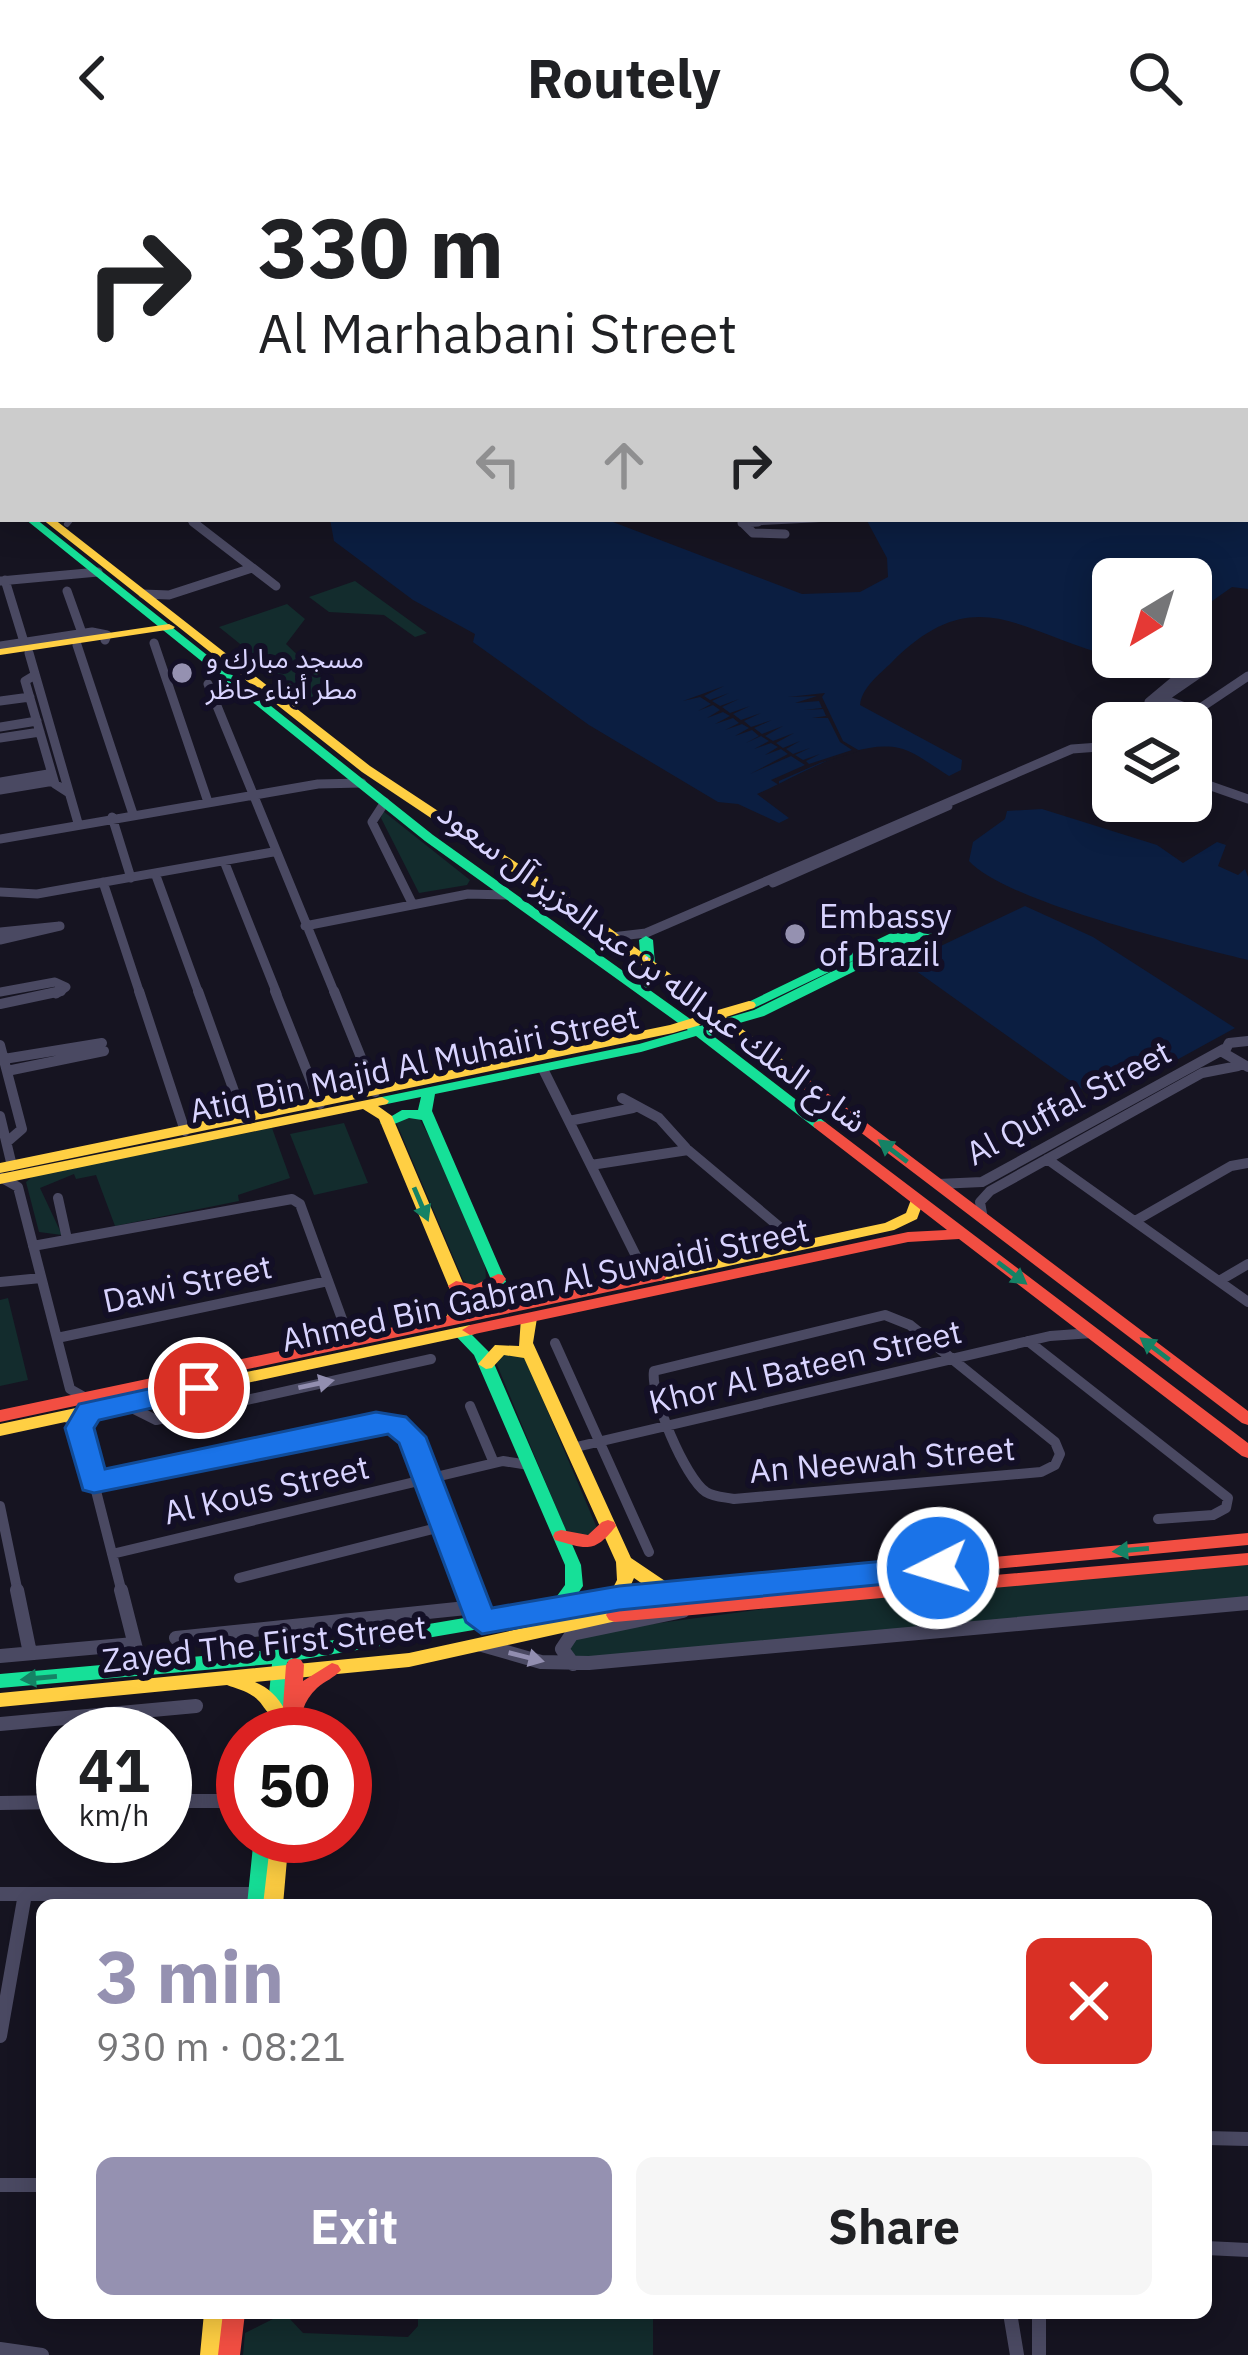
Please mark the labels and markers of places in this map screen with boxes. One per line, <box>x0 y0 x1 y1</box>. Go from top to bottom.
place label: مسجد مبارك و مطر أبناء حاظر <box>205 640 364 706</box>
marker: مسجد مبارك و مطر أبناء حاظر <box>169 660 195 686</box>
place label: Embassy of Brazil <box>819 894 952 975</box>
marker: Embassy of Brazil <box>782 921 808 947</box>
pin <box>148 1337 250 1439</box>

